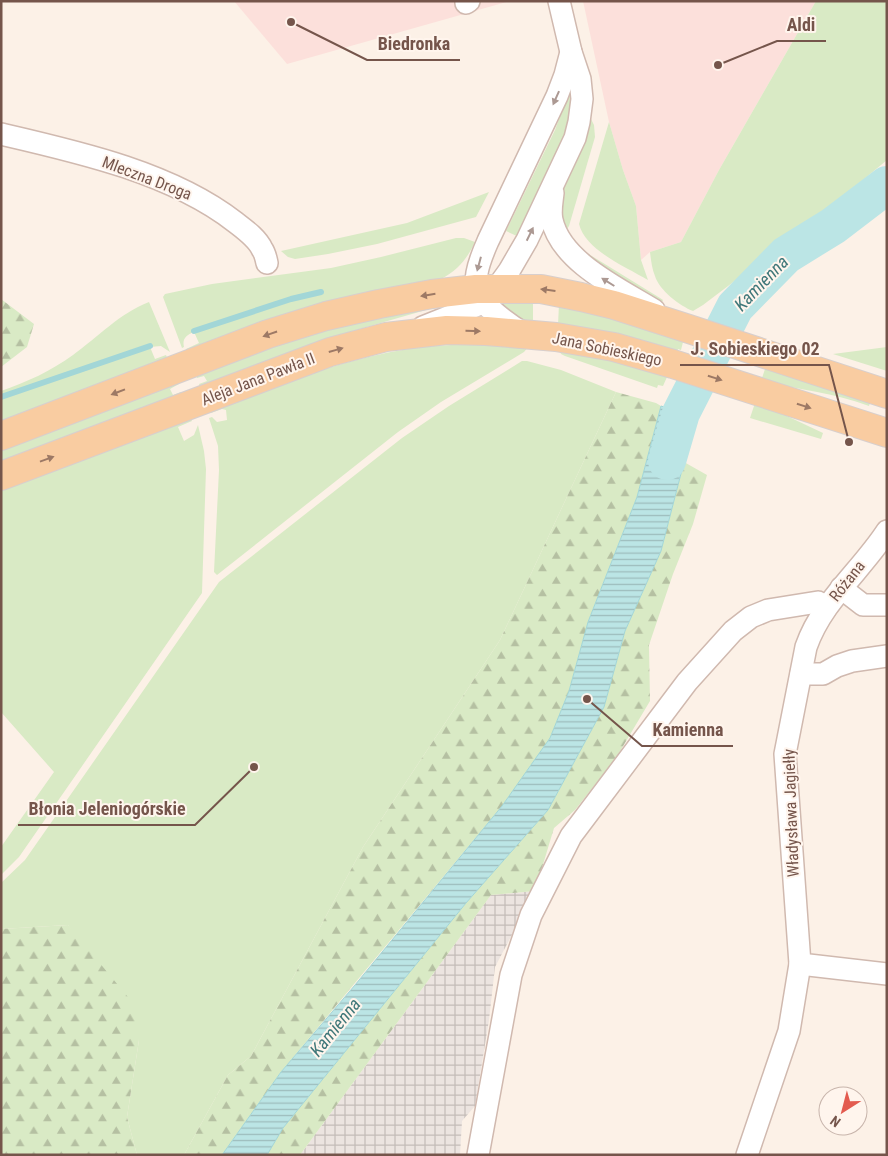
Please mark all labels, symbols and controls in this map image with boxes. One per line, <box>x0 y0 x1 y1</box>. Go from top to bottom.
callout: Aldi <box>777 8 826 41</box>
text: Aldi <box>787 14 815 35</box>
callout: Biedronka <box>367 27 460 60</box>
text: Biedronka <box>378 33 450 54</box>
one-way arrow <box>552 91 560 105</box>
street label: Mleczna Droga <box>100 152 194 204</box>
one-way arrow <box>526 227 534 241</box>
water label: Kamienna <box>730 251 792 315</box>
one-way arrow <box>475 257 483 272</box>
one-way arrow <box>602 277 615 287</box>
one-way arrow <box>540 286 556 294</box>
one-way arrow <box>419 291 435 299</box>
one-way arrow <box>465 327 481 335</box>
street label: Jana Sobieskiego <box>551 328 663 370</box>
one-way arrow <box>262 330 277 338</box>
callout: J. Sobieskiego 02 <box>680 332 829 365</box>
text: J. Sobieskiego 02 <box>690 338 820 359</box>
one-way arrow <box>328 346 343 354</box>
street label: Aleja Jana Pawła II <box>199 349 317 409</box>
one-way arrow <box>708 375 723 382</box>
one-way arrow <box>110 388 125 396</box>
one-way arrow <box>797 403 812 411</box>
one-way arrow <box>40 455 55 463</box>
street label: Różana <box>825 557 869 605</box>
callout: Kamienna <box>642 713 733 746</box>
text: Kamienna <box>652 719 724 740</box>
street label: Władysława Jagiełły <box>779 748 803 877</box>
callout: Błonia Jeleniogórskie <box>18 792 195 825</box>
text: Błonia Jeleniogórskie <box>28 798 186 819</box>
water label: Kamienna <box>305 994 365 1060</box>
north arrow <box>818 1086 868 1136</box>
text: N <box>827 1113 844 1131</box>

